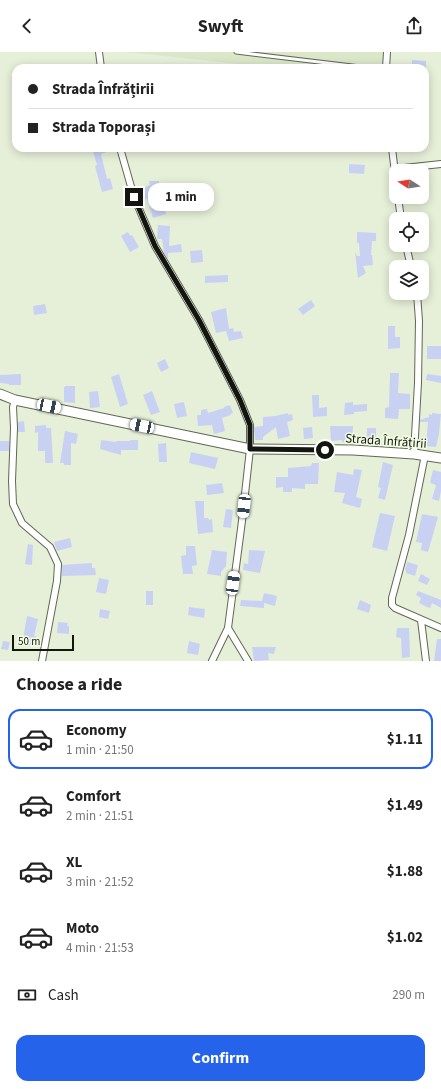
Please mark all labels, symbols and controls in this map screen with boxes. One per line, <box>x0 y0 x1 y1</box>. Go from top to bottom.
text: Swyft <box>198 14 243 39</box>
icon: back <box>16 15 38 37</box>
icon: share <box>403 15 425 37</box>
text: Strada Înfrățirii <box>52 79 154 100</box>
text: Strada Toporași <box>52 117 155 138</box>
north arrow <box>389 164 429 204</box>
map controls <box>389 164 429 300</box>
callout: 1 min <box>148 183 214 211</box>
route end <box>125 188 143 206</box>
text: 1 min <box>165 188 197 206</box>
button: locate <box>389 212 429 252</box>
button: layers <box>389 260 429 300</box>
car <box>36 398 62 414</box>
car <box>129 418 155 434</box>
street label: Strada Înfrățirii <box>345 429 427 453</box>
route start <box>316 441 334 459</box>
car <box>237 493 251 519</box>
car <box>225 570 241 596</box>
scale bar <box>12 633 74 652</box>
text: 50 m <box>18 634 40 649</box>
text: Choose a ride <box>16 672 122 697</box>
text: Economy <box>66 720 127 741</box>
icon: car <box>18 721 54 757</box>
text: $1.11 <box>387 729 423 750</box>
text: 1 min · 21:50 <box>66 741 134 759</box>
text: Comfort <box>66 786 121 807</box>
icon: car <box>18 787 54 823</box>
text: $1.49 <box>387 795 423 816</box>
text: 2 min · 21:51 <box>66 807 134 825</box>
text: XL <box>66 852 82 873</box>
icon: car <box>18 853 54 889</box>
text: $1.88 <box>387 861 423 882</box>
text: 3 min · 21:52 <box>66 873 134 891</box>
text: Moto <box>66 918 99 939</box>
icon: car <box>18 919 54 955</box>
text: $1.02 <box>387 927 423 948</box>
text: 4 min · 21:53 <box>66 939 134 957</box>
icon: cash <box>16 984 38 1006</box>
text: Cash <box>48 985 79 1006</box>
text: 290 m <box>392 986 425 1004</box>
button: Confirm <box>16 1035 425 1081</box>

